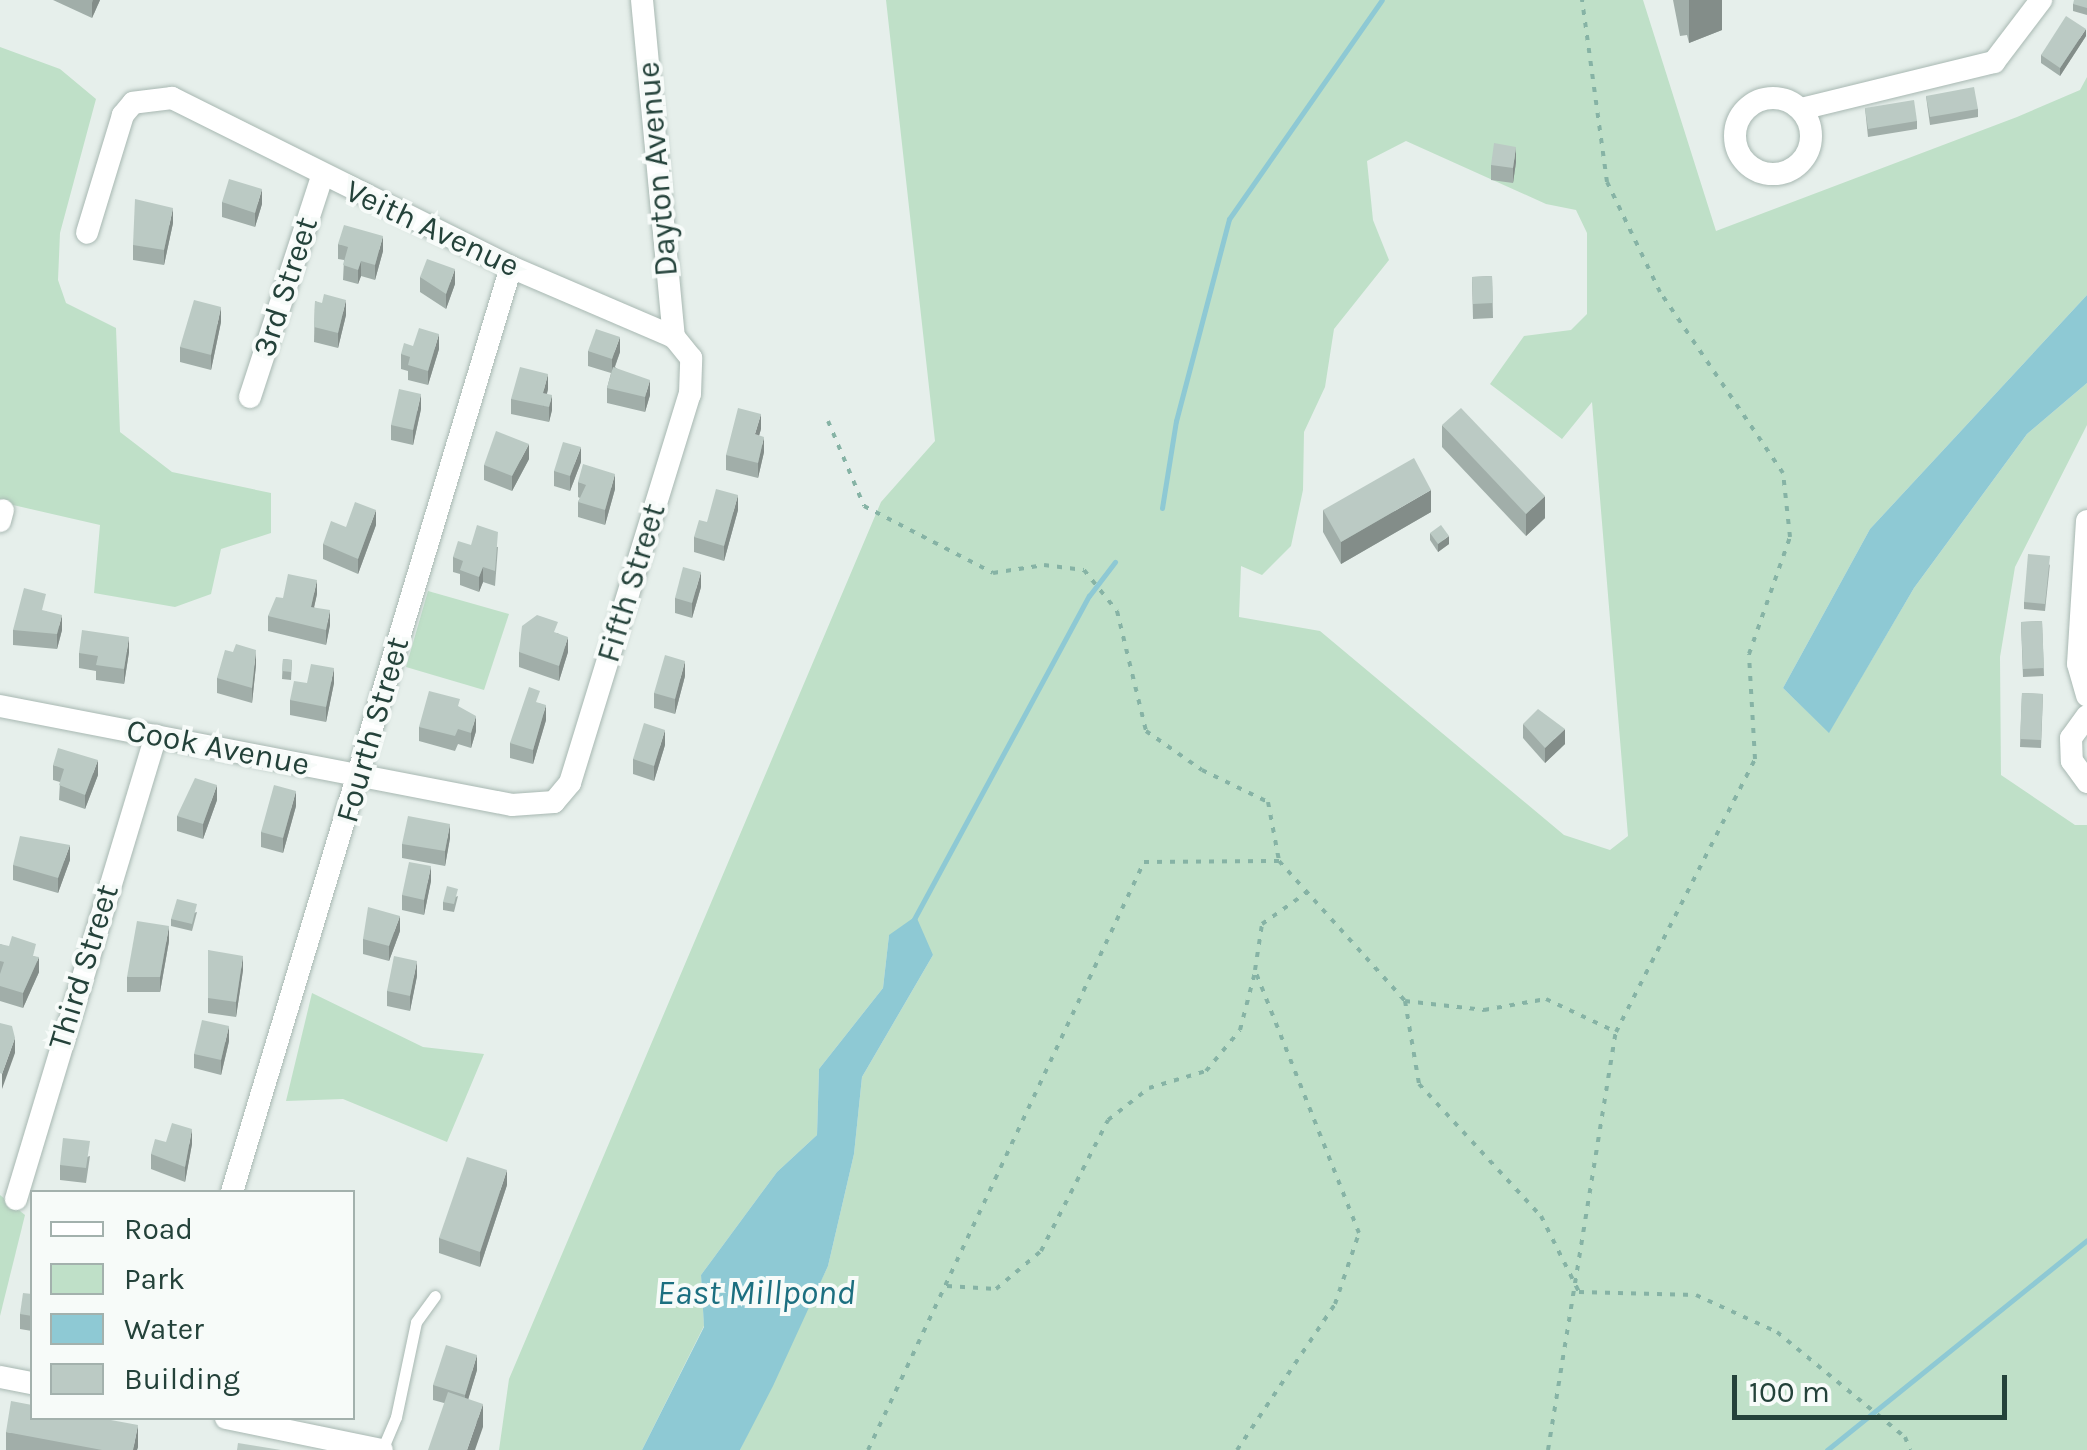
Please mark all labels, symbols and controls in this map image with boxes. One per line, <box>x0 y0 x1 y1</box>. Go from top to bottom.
street label: Dayton Avenue <box>629 60 687 278</box>
street label: Veith Avenue <box>339 172 525 286</box>
street label: 3rd Street <box>245 212 327 362</box>
street label: Fifth Street <box>590 499 674 667</box>
street label: Fourth Street <box>328 633 418 827</box>
street label: Cook Avenue <box>123 711 313 785</box>
street label: Third Street <box>41 880 127 1054</box>
legend <box>30 1190 355 1420</box>
text: Road <box>124 1211 193 1247</box>
text: Park <box>124 1261 185 1297</box>
water label: East Millpond <box>657 1272 855 1314</box>
text: Water <box>124 1311 204 1347</box>
scale bar <box>1737 1355 2012 1417</box>
text: Building <box>124 1361 240 1397</box>
text: 100 m <box>1749 1374 1830 1410</box>

